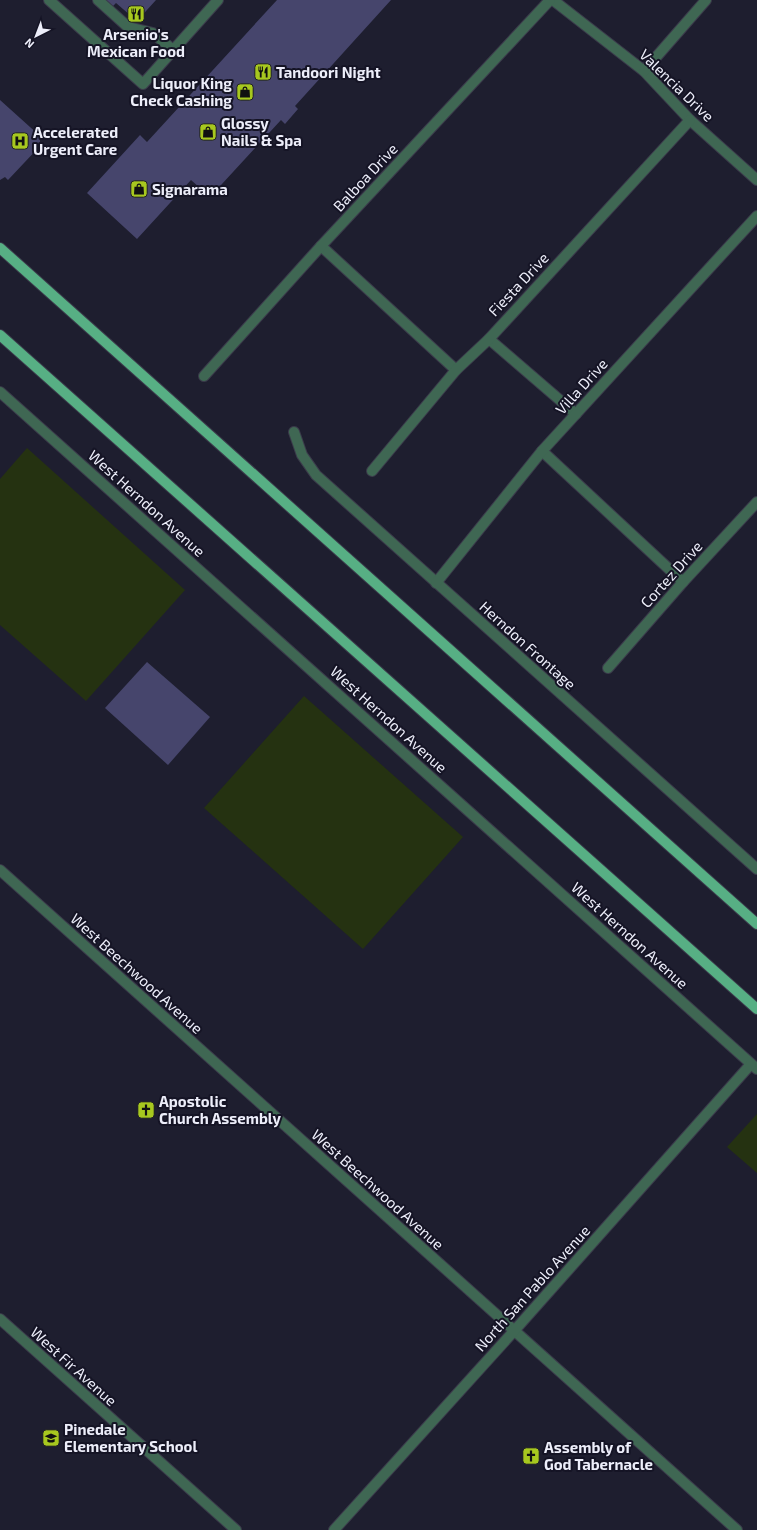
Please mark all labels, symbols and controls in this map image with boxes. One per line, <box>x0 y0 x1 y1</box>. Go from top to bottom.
restaurant icon: Arsenio's Mexican Food <box>126 4 146 24</box>
north arrow <box>16 16 56 56</box>
place label: Arsenio's Mexican Food <box>87 25 185 60</box>
text: N <box>22 36 36 51</box>
street label: Valencia Drive <box>636 45 718 125</box>
restaurant icon: Tandoori Night <box>253 62 273 82</box>
place label: Tandoori Night <box>276 63 381 81</box>
place label: Liquor King Check Cashing <box>130 74 232 109</box>
shop icon: Liquor King Check Cashing <box>235 82 255 102</box>
place label: Glossy Nails & Spa <box>221 114 302 149</box>
shop icon: Glossy Nails & Spa <box>198 122 218 142</box>
place label: Accelerated Urgent Care <box>33 123 118 158</box>
hospital icon: Accelerated Urgent Care <box>10 131 30 151</box>
street label: Balboa Drive <box>329 139 401 215</box>
shop icon: Signarama <box>129 179 149 199</box>
place label: Signarama <box>152 180 228 198</box>
street label: Fiesta Drive <box>484 248 552 320</box>
street label: Villa Drive <box>551 354 611 418</box>
street label: West Herndon Avenue <box>85 446 209 560</box>
street label: Cortez Drive <box>636 537 706 611</box>
street label: Herndon Frontage <box>476 597 580 693</box>
street label: West Herndon Avenue <box>327 662 451 776</box>
street label: West Herndon Avenue <box>568 878 692 992</box>
street label: West Beechwood Avenue <box>67 909 207 1037</box>
place label: Apostolic Church Assembly <box>159 1092 281 1128</box>
church icon: Apostolic Church Assembly <box>136 1100 156 1120</box>
street label: West Beechwood Avenue <box>308 1125 448 1253</box>
street label: North San Pablo Avenue <box>471 1221 593 1355</box>
street label: West Fir Avenue <box>27 1323 121 1409</box>
place label: Pinedale Elementary School <box>64 1420 197 1456</box>
school or university icon: Pinedale Elementary School <box>41 1428 61 1448</box>
place label: Assembly of God Tabernacle <box>544 1438 653 1473</box>
church icon: Assembly of God Tabernacle <box>521 1446 541 1466</box>

